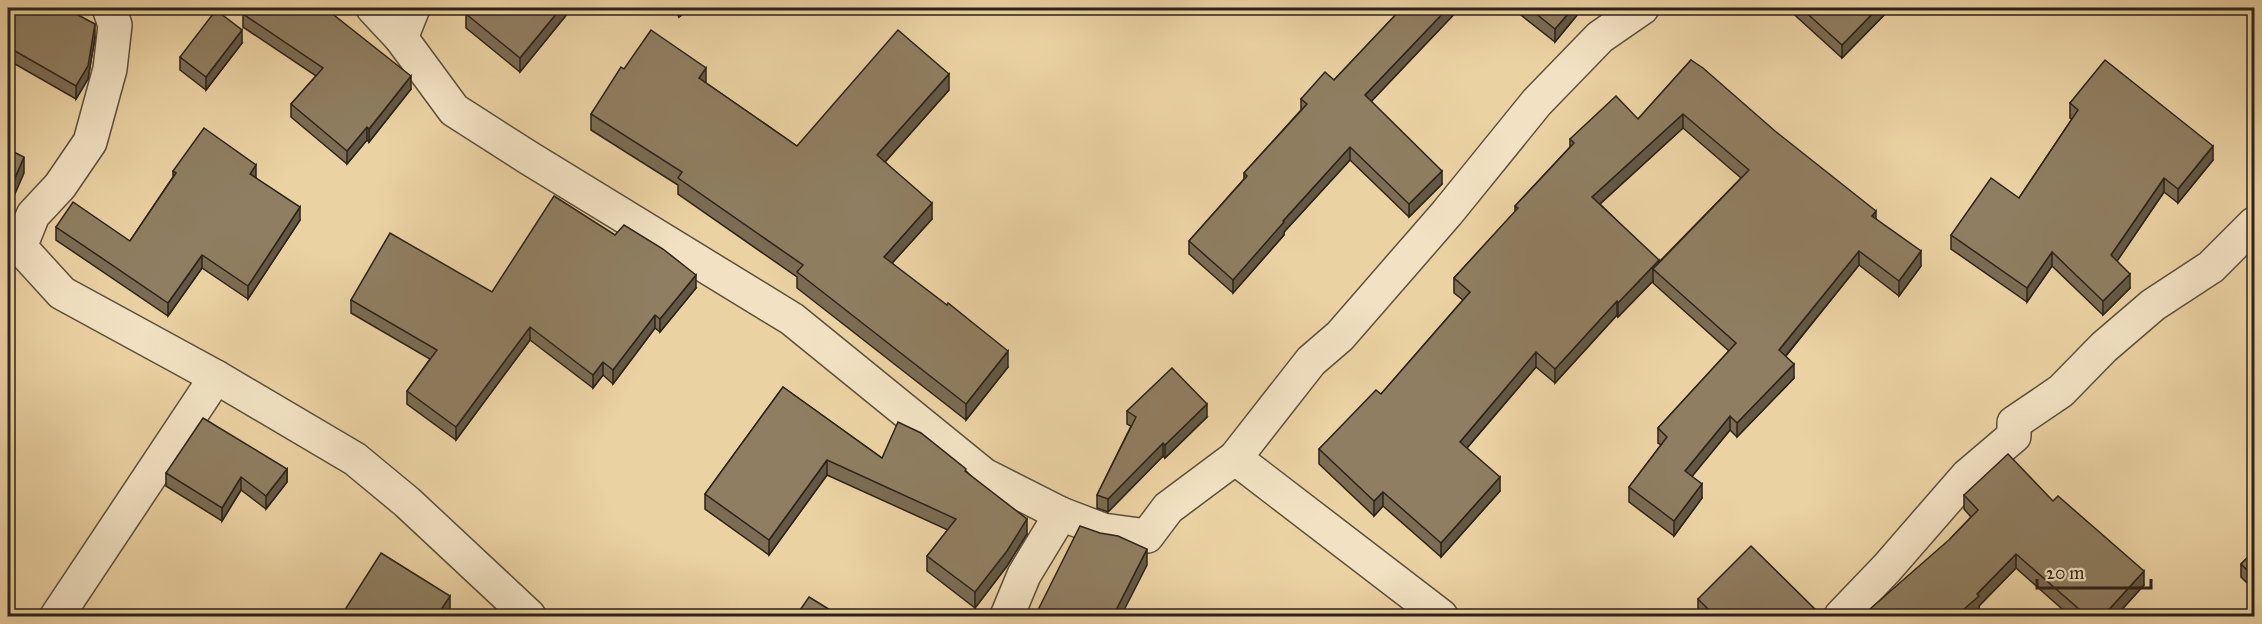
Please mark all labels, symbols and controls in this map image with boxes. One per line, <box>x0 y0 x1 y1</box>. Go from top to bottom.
scale bar <box>2037 552 2151 590</box>
text: 20 m <box>2046 562 2084 584</box>

